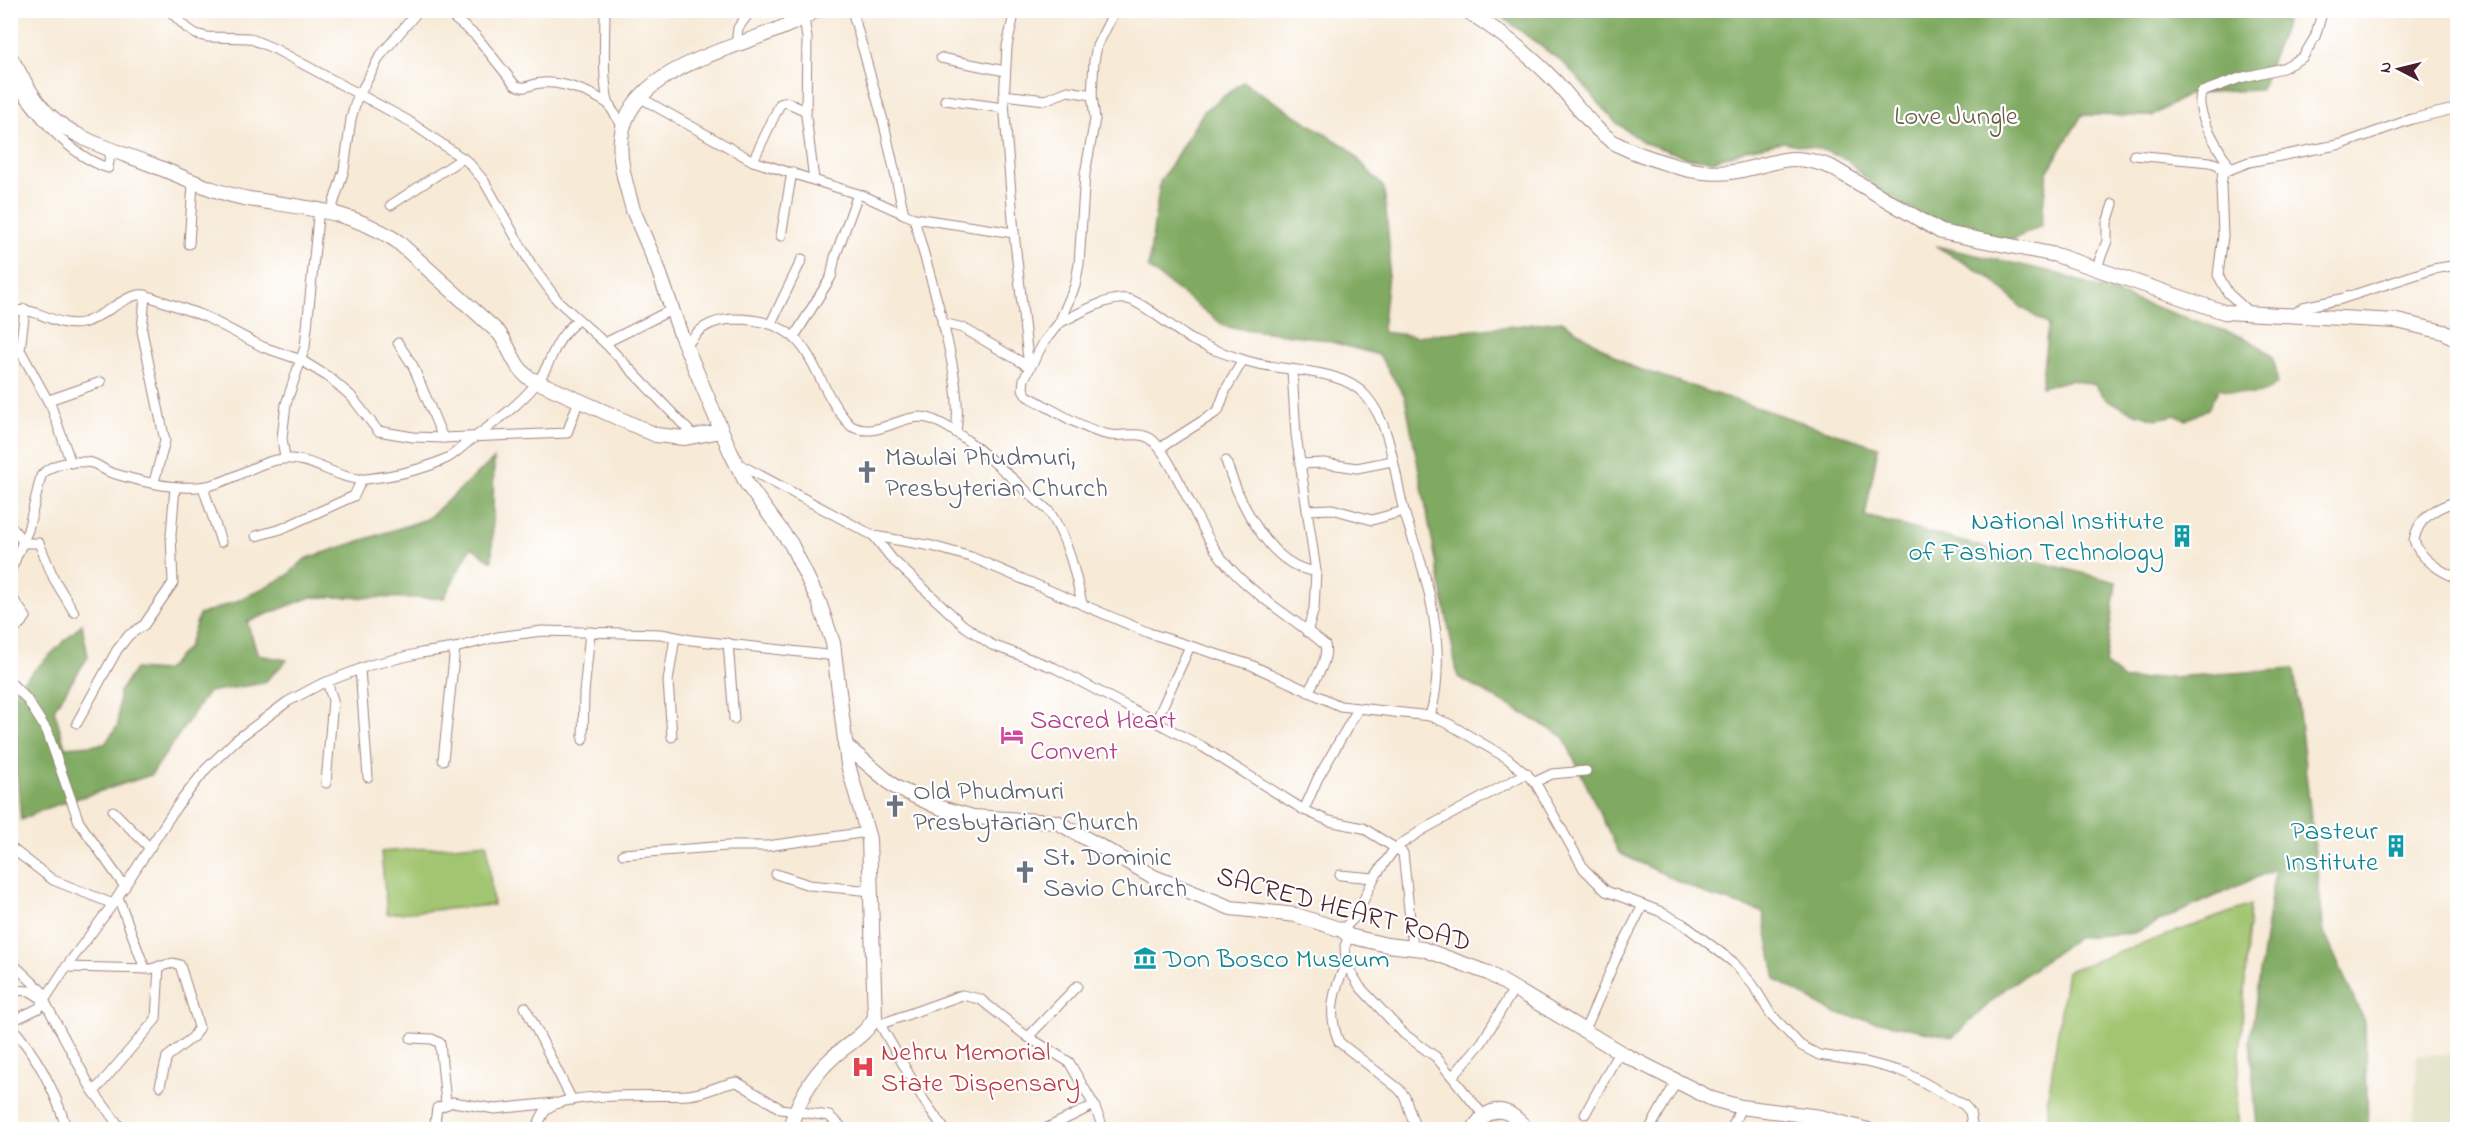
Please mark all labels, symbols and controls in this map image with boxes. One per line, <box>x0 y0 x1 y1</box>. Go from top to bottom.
north arrow <box>2369 39 2429 99</box>
text: N <box>2374 60 2399 74</box>
park label: Love Jungle <box>1894 98 2019 137</box>
place label: Mawlai Phudmuri, Presbyterian Church <box>885 439 1108 509</box>
church icon: Mawlai Phudmuri, Presbyterian Church <box>854 459 880 485</box>
place label: National Institute of Fashion Technology <box>1908 503 2165 573</box>
building icon: National Institute of Fashion Technology <box>2169 523 2195 549</box>
place label: Sacred Heart Convent <box>1030 702 1176 772</box>
hotel icon: Sacred Heart Convent <box>999 722 1025 748</box>
place label: Old Phudmuri Presbytarian Church <box>913 773 1138 843</box>
church icon: Old Phudmuri Presbytarian Church <box>882 793 908 819</box>
place label: Pasteur Institute <box>2285 813 2379 883</box>
building icon: Pasteur Institute <box>2383 833 2409 859</box>
place label: St. Dominic Savio Church <box>1043 839 1187 909</box>
street label: SACRED HEART ROAD <box>1212 858 1475 963</box>
church icon: St. Dominic Savio Church <box>1012 859 1038 885</box>
place label: Don Bosco Museum <box>1162 941 1390 980</box>
museum icon: Don Bosco Museum <box>1132 945 1158 971</box>
place label: Nehru Memorial State Dispensary <box>881 1034 1080 1104</box>
hospital icon: Nehru Memorial State Dispensary <box>850 1054 876 1080</box>

